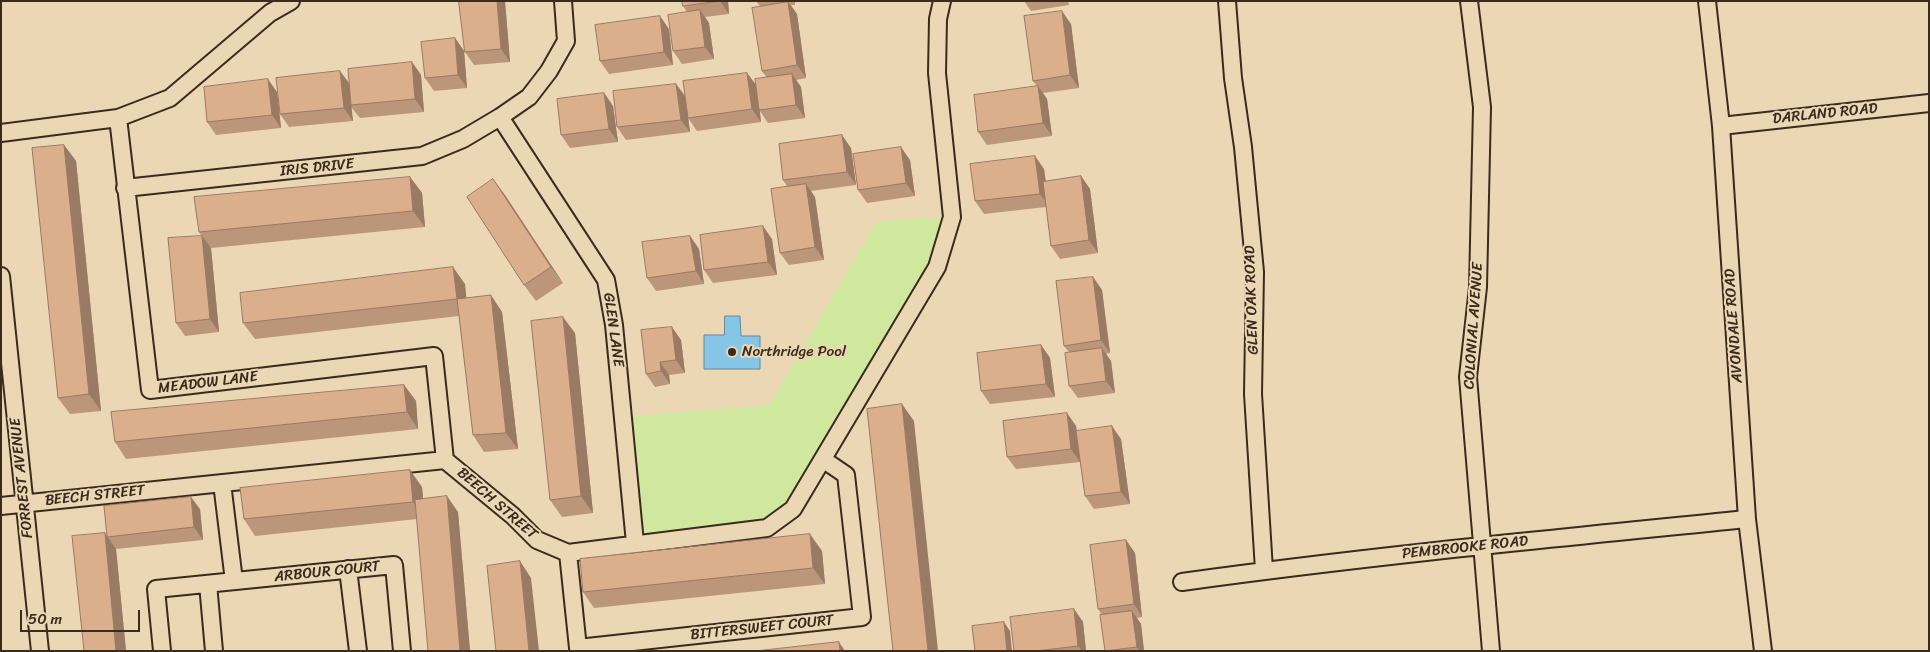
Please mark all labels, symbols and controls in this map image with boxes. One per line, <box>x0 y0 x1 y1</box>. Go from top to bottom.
street label: DARLAND ROAD <box>1772 100 1878 128</box>
street label: IRIS DRIVE <box>279 155 355 181</box>
street label: GLEN OAK ROAD <box>1241 245 1263 355</box>
street label: COLONIAL AVENUE <box>1461 262 1487 390</box>
street label: AVONDALE ROAD <box>1721 268 1747 384</box>
street label: GLEN LANE <box>599 292 627 368</box>
place label: Northridge Pool <box>742 343 846 361</box>
marker: Northridge Pool <box>726 346 738 358</box>
street label: MEADOW LANE <box>157 368 259 398</box>
street label: FORREST AVENUE <box>7 417 37 539</box>
street label: BEECH STREET <box>453 464 541 544</box>
street label: BEECH STREET <box>44 482 146 510</box>
street label: PEMBROOKE ROAD <box>1401 532 1529 564</box>
street label: ARBOUR COURT <box>273 558 381 586</box>
scale bar <box>22 600 142 632</box>
text: 50 m <box>28 606 62 632</box>
street label: BITTERSWEET COURT <box>689 612 835 644</box>

